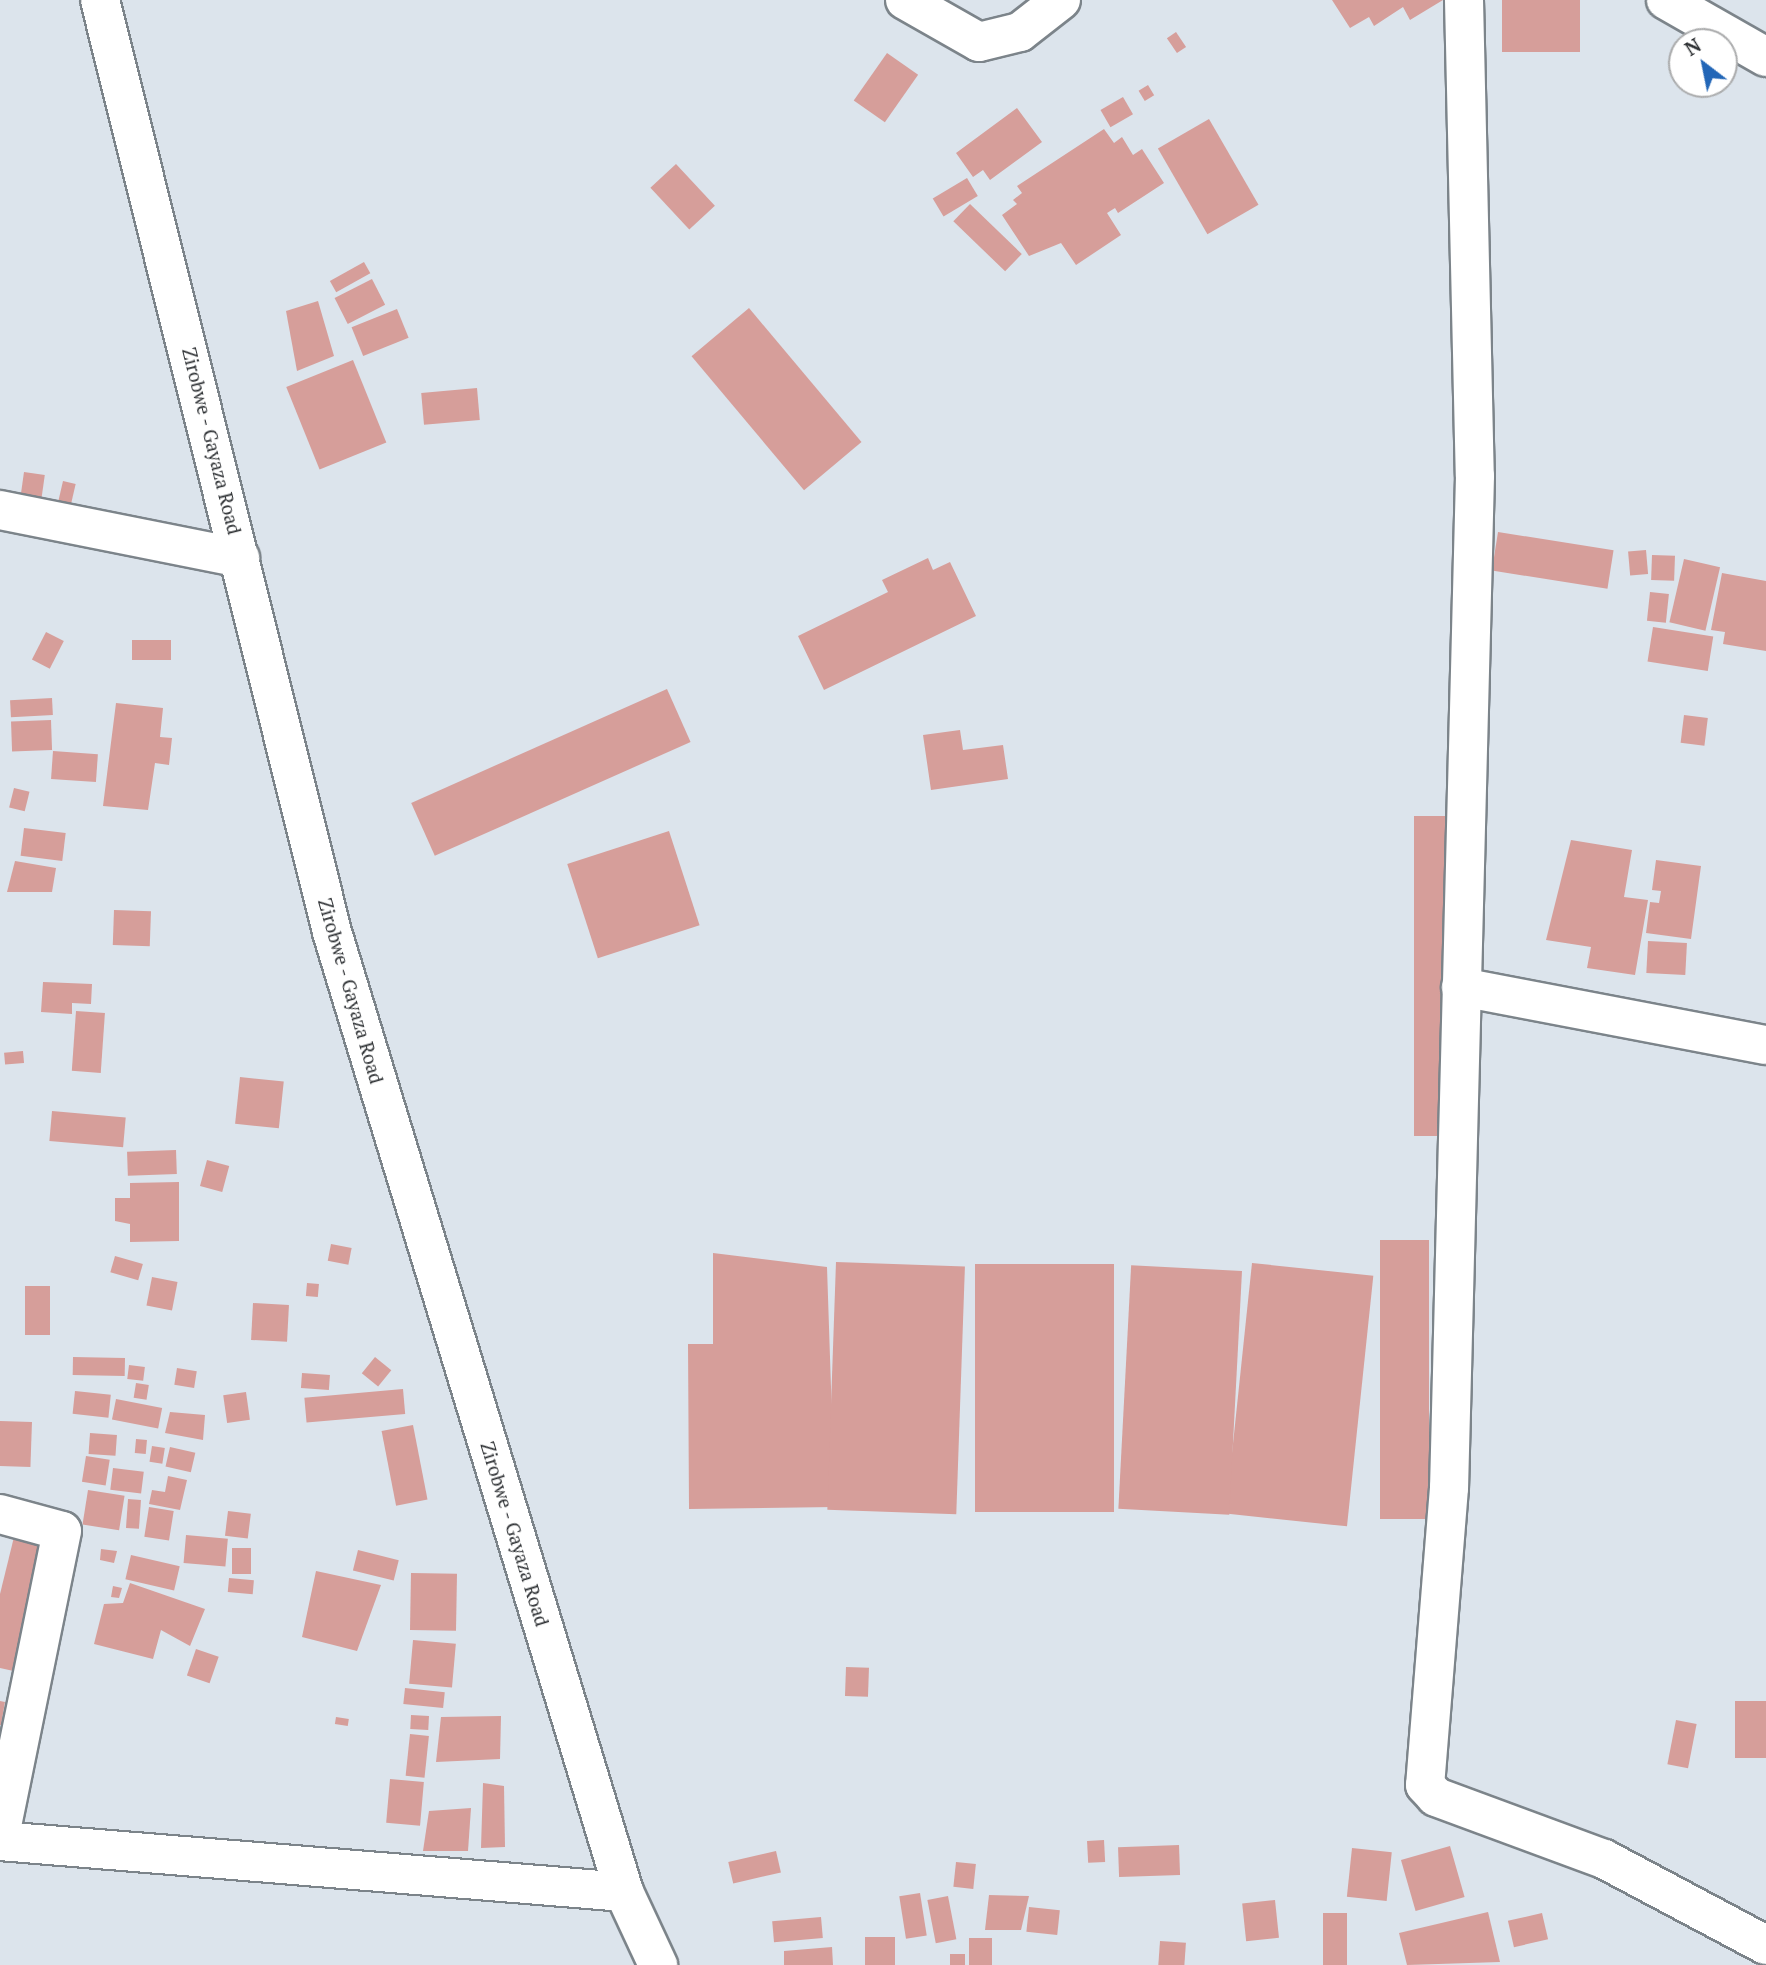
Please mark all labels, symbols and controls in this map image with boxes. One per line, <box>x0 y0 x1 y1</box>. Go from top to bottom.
north arrow <box>1668 28 1738 98</box>
text: N <box>1680 32 1705 61</box>
street label: Zirobwe - Gayaza Road <box>178 344 246 538</box>
street label: Zirobwe - Gayaza Road <box>313 895 389 1087</box>
street label: Zirobwe - Gayaza Road <box>476 1438 554 1630</box>

